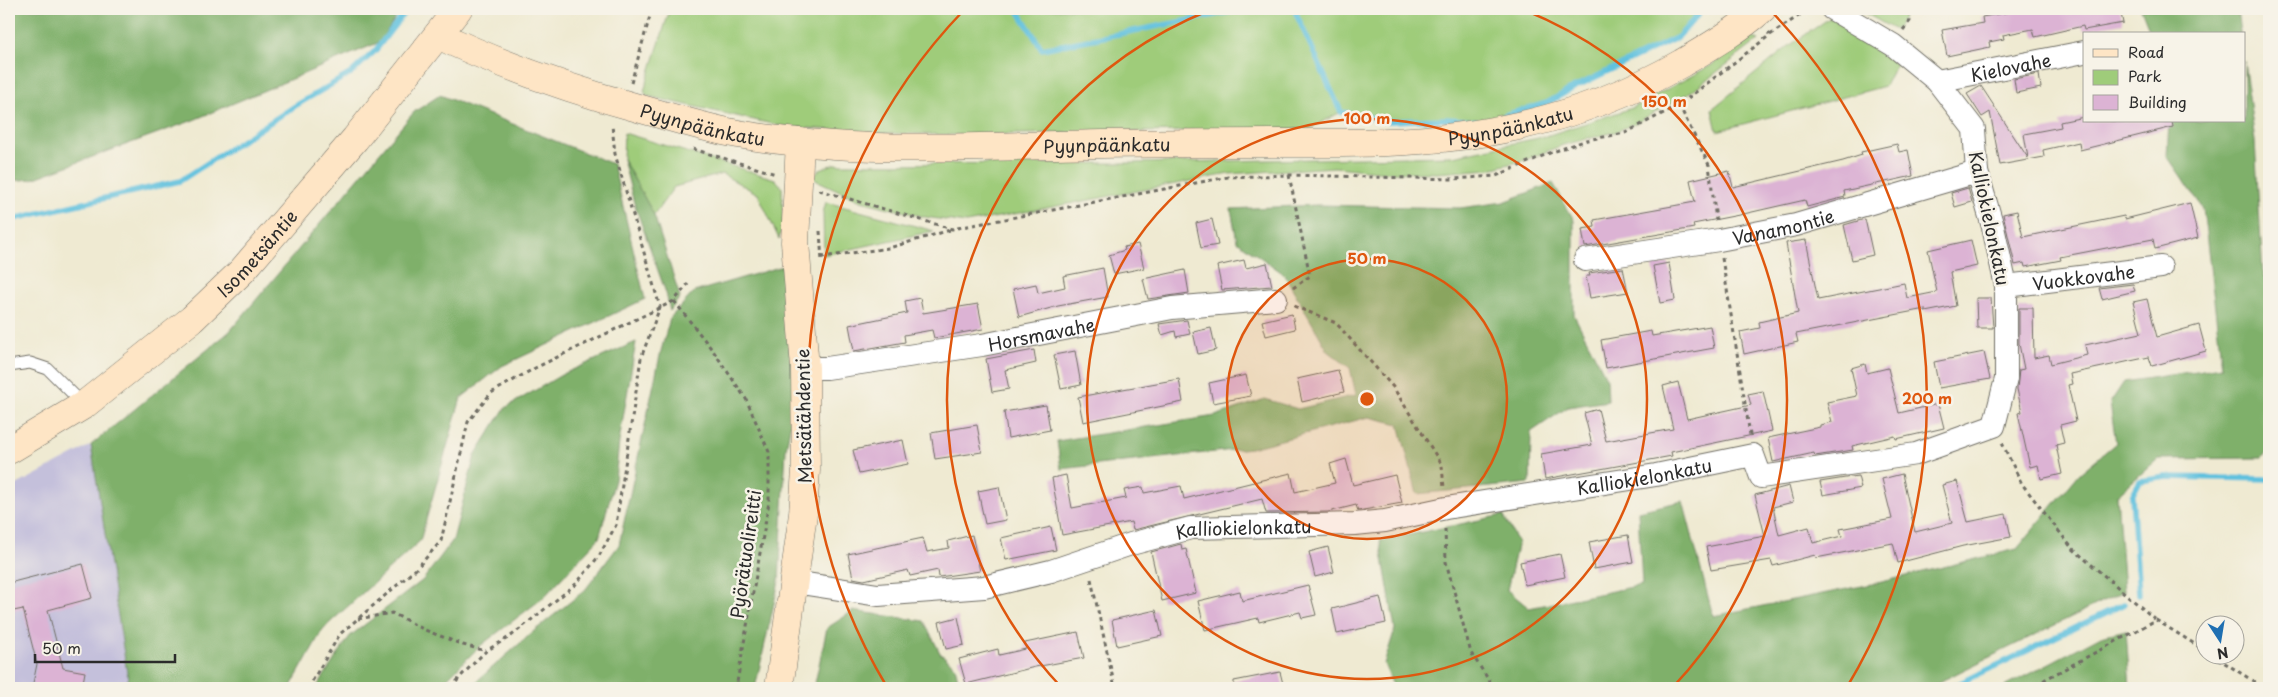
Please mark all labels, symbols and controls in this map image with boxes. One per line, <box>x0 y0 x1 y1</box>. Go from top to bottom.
legend <box>2083 32 2246 122</box>
text: Road <box>2128 40 2164 63</box>
street label: Kielovahe <box>1968 45 2053 88</box>
text: Park <box>2128 64 2162 87</box>
text: 150 m <box>1641 89 1687 112</box>
text: Building <box>2128 90 2187 113</box>
street label: Pyynpäänkatu <box>637 96 767 152</box>
street label: Pyynpäänkatu <box>1446 98 1576 151</box>
text: 100 m <box>1344 106 1390 129</box>
street label: Pyynpäänkatu <box>1043 130 1171 159</box>
street label: Kalliokielonkatu <box>1963 148 2017 288</box>
street label: Vanamontie <box>1730 201 1837 251</box>
street label: Isometsäntie <box>210 203 303 303</box>
text: 50 m <box>1348 246 1386 269</box>
street label: Vuokkovahe <box>2031 257 2136 296</box>
street label: Horsmavahe <box>985 310 1097 357</box>
street label: Metsätähdentie <box>788 348 818 484</box>
text: 200 m <box>1902 386 1952 409</box>
centre of rings <box>1358 390 1376 408</box>
street label: Kalliokielonkatu <box>1575 450 1714 501</box>
street label: Pyörätuolireitti <box>723 488 767 620</box>
street label: Kalliokielonkatu <box>1172 512 1312 545</box>
north arrow <box>2196 614 2246 664</box>
scale bar <box>35 632 175 664</box>
text: 50 m <box>42 636 81 659</box>
text: N <box>2215 642 2230 665</box>

